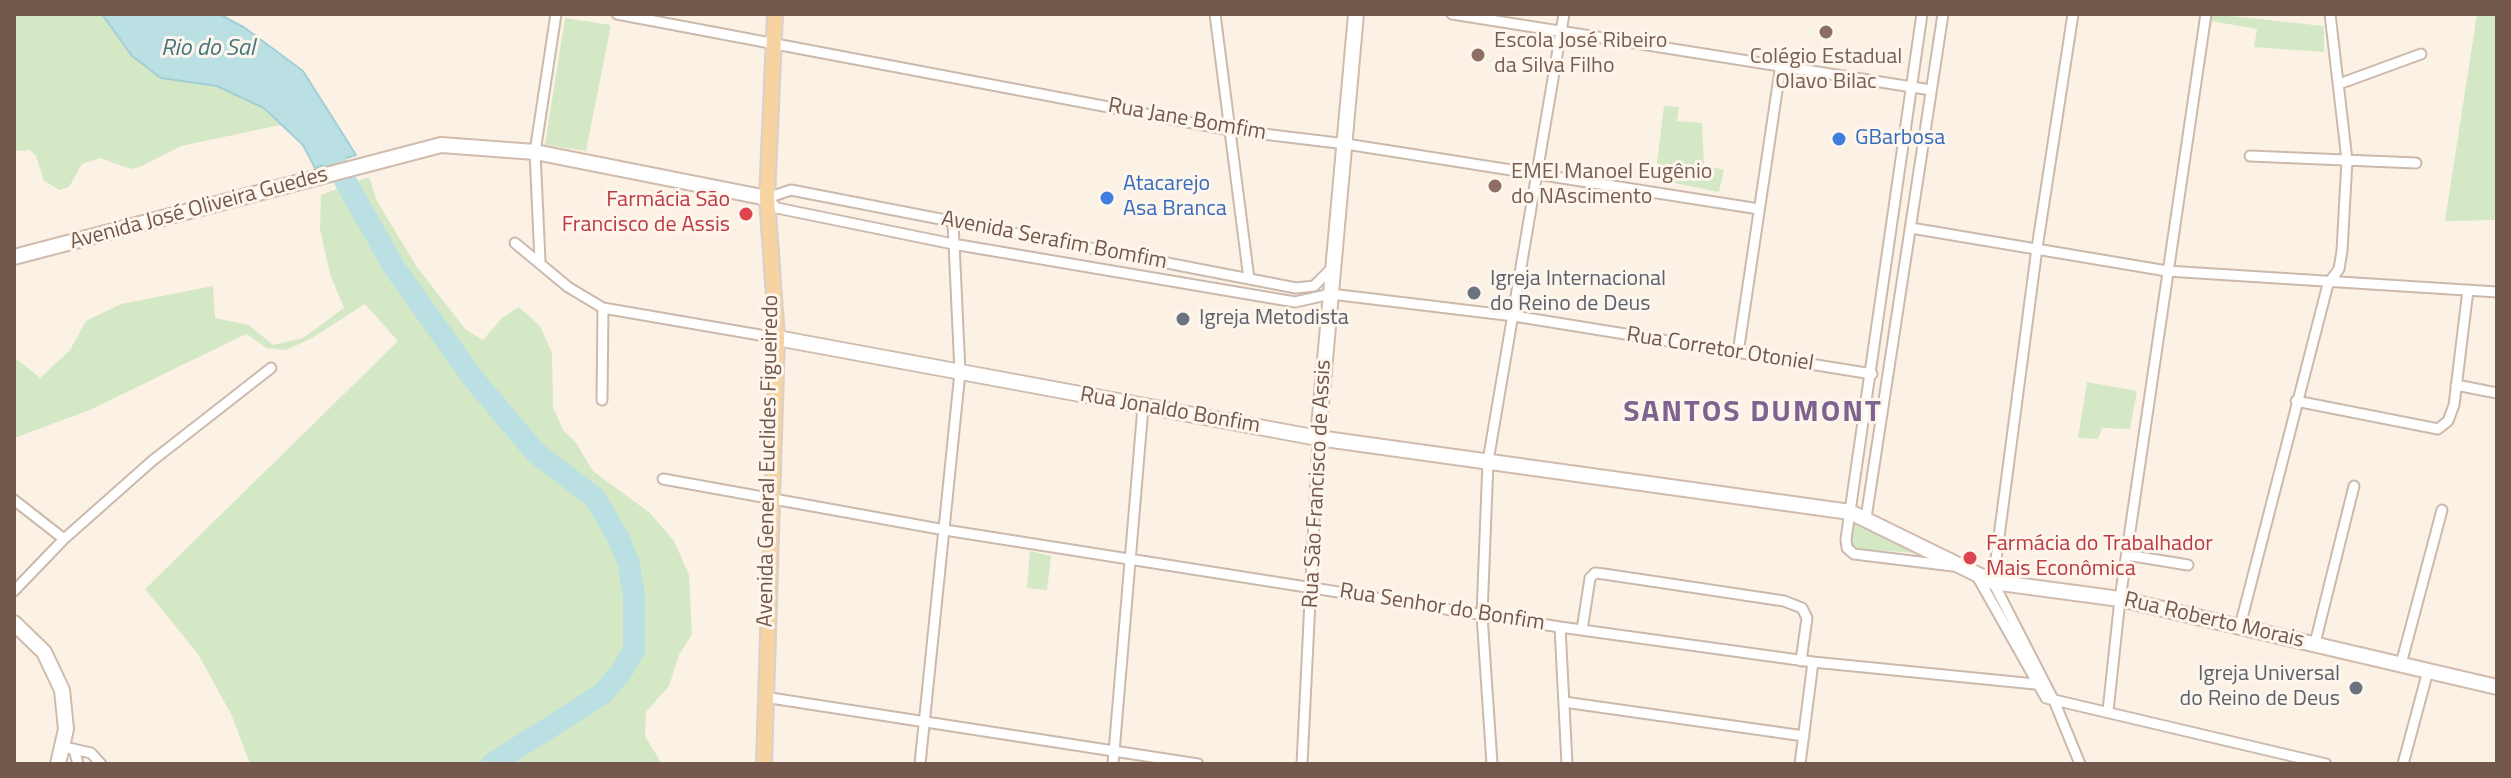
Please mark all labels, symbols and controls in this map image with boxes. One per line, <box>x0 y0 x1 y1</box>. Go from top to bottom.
marker: Colégio Estadual Olavo Bilac <box>1817 23 1835 41</box>
place label: Escola José Ribeiro da Silva Filho <box>1494 29 1667 80</box>
water label: Rio do Sal <box>161 35 255 63</box>
place label: Colégio Estadual Olavo Bilac <box>1750 45 1902 96</box>
marker: Escola José Ribeiro da Silva Filho <box>1469 46 1487 64</box>
street label: Rua Jane Bomfim <box>1106 93 1268 147</box>
place label: GBarbosa <box>1855 126 1945 152</box>
marker: GBarbosa <box>1830 130 1848 148</box>
place label: EMEI Manoel Eugênio do NAscimento <box>1511 160 1712 212</box>
street label: Avenida José Oliveira Guedes <box>67 162 331 256</box>
place label: Atacarejo Asa Branca <box>1123 172 1227 224</box>
marker: EMEI Manoel Eugênio do NAscimento <box>1486 177 1504 195</box>
place label: Farmácia São Francisco de Assis <box>562 188 730 240</box>
marker: Atacarejo Asa Branca <box>1098 189 1116 207</box>
marker: Farmácia São Francisco de Assis <box>737 205 755 223</box>
street label: Avenida Serafim Bomfim <box>939 206 1169 276</box>
place label: Igreja Internacional do Reino de Deus <box>1490 267 1666 318</box>
marker: Igreja Internacional do Reino de Deus <box>1465 284 1483 302</box>
street label: Avenida General Euclides Figueiredo <box>753 295 785 627</box>
place label: Igreja Metodista <box>1199 306 1349 332</box>
marker: Igreja Metodista <box>1174 310 1192 328</box>
street label: Rua Corretor Otoniel <box>1625 322 1815 378</box>
street label: Rua São Francisco de Assis <box>1298 359 1338 609</box>
street label: Rua Jonaldo Bonfim <box>1078 382 1262 440</box>
district label: SANTOS DUMONT <box>1623 396 1883 432</box>
place label: Farmácia do Trabalhador Mais Econômica <box>1986 532 2213 584</box>
marker: Farmácia do Trabalhador Mais Econômica <box>1961 549 1979 567</box>
street label: Rua Senhor do Bonfim <box>1338 579 1546 637</box>
street label: Rua Roberto Morais <box>2121 587 2307 655</box>
place label: Igreja Universal do Reino de Deus <box>2180 662 2340 714</box>
marker: Igreja Universal do Reino de Deus <box>2347 679 2365 697</box>

